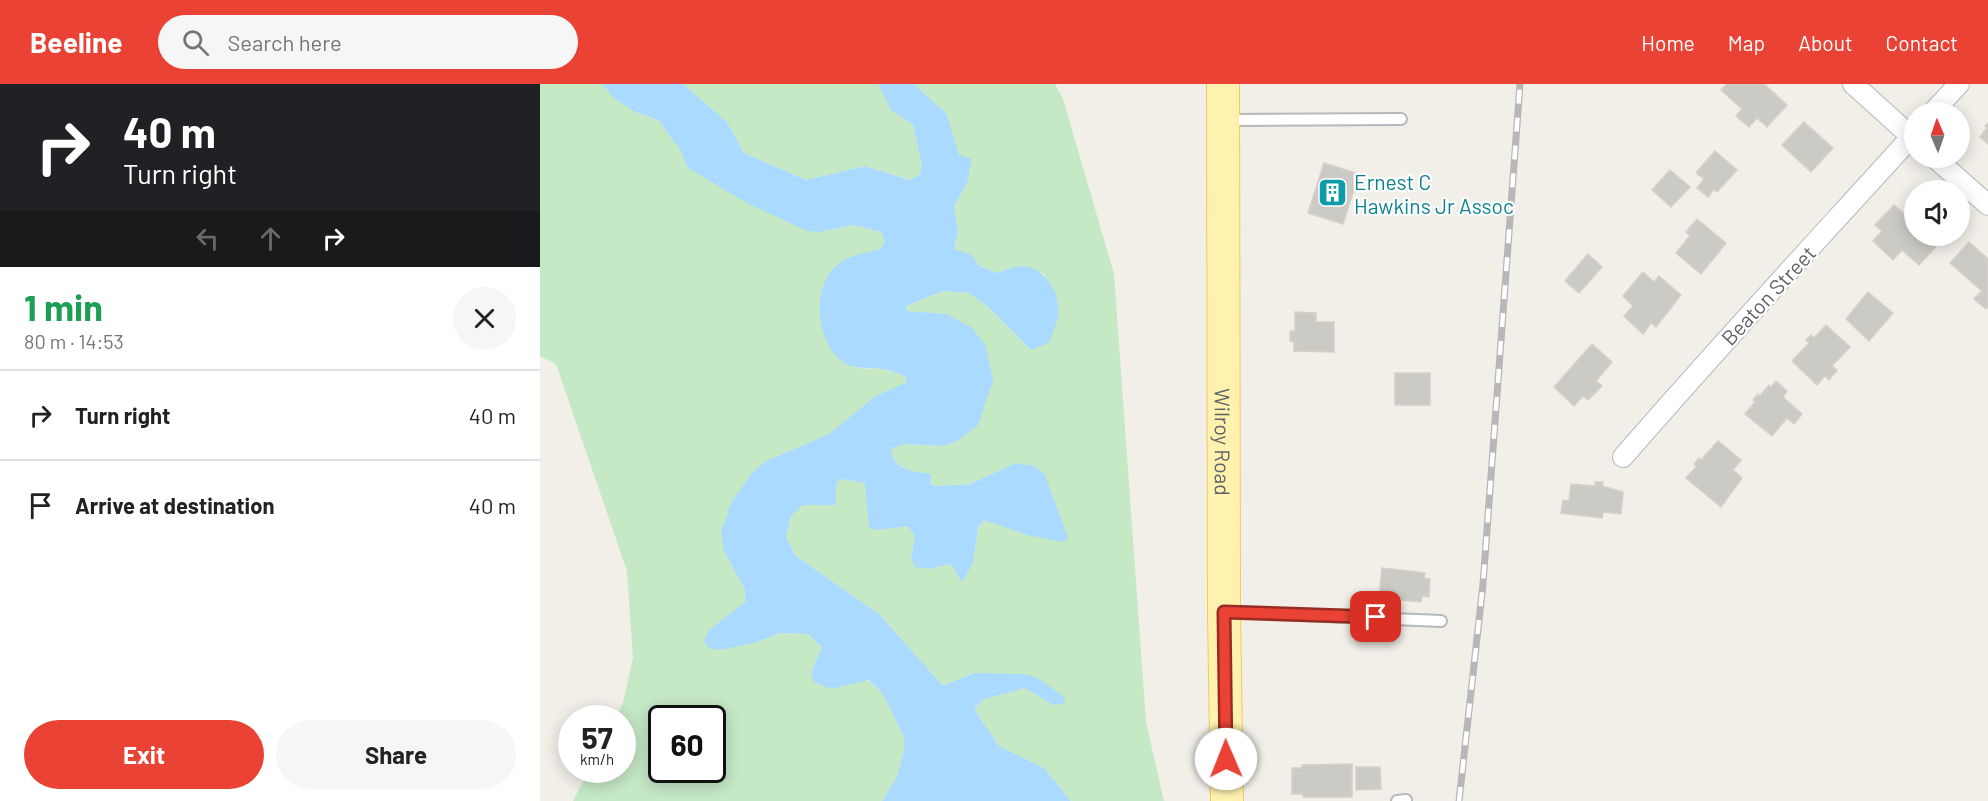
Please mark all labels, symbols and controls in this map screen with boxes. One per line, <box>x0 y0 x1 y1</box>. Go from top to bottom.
search box <box>158 15 578 69</box>
text: Beeline <box>30 25 122 59</box>
icon: search <box>179 26 212 59</box>
text: Search here <box>227 29 342 55</box>
text: Home <box>1641 30 1695 55</box>
text: Map <box>1728 30 1765 55</box>
text: About <box>1798 30 1853 55</box>
text: Contact <box>1886 30 1958 55</box>
north arrow <box>1904 102 1970 168</box>
map controls <box>1904 102 1970 246</box>
text: 40 m <box>123 106 216 156</box>
icon: right <box>24 108 102 186</box>
text: Turn right <box>123 157 237 189</box>
place label: Ernest C Hawkins Jr Assoc <box>1354 169 1514 218</box>
building icon: Ernest C Hawkins Jr Assoc <box>1317 177 1349 209</box>
button: sound <box>1904 180 1970 246</box>
icon: left <box>191 222 224 255</box>
icon: ahead <box>254 222 287 255</box>
icon: right <box>317 222 350 255</box>
street label: Beaton Street <box>1716 240 1820 350</box>
text: 1 min <box>24 285 103 328</box>
button: close <box>453 287 516 350</box>
text: 80 m · 14:53 <box>24 329 124 353</box>
street label: Wilroy Road <box>1211 388 1236 496</box>
icon: right <box>24 399 57 432</box>
text: Turn right <box>75 402 170 428</box>
text: 40 m <box>469 402 516 428</box>
icon: arrive <box>24 489 57 522</box>
text: Arrive at destination <box>75 492 274 518</box>
text: 40 m <box>469 492 516 518</box>
pin <box>1350 591 1401 642</box>
icon: arrive <box>1359 600 1392 633</box>
speed limit sign: 60 <box>648 705 726 783</box>
text: 57 <box>581 719 613 755</box>
button: Exit <box>24 720 264 789</box>
button: Share <box>276 720 516 789</box>
position arrow <box>1194 727 1258 791</box>
text: km/h <box>580 750 614 768</box>

